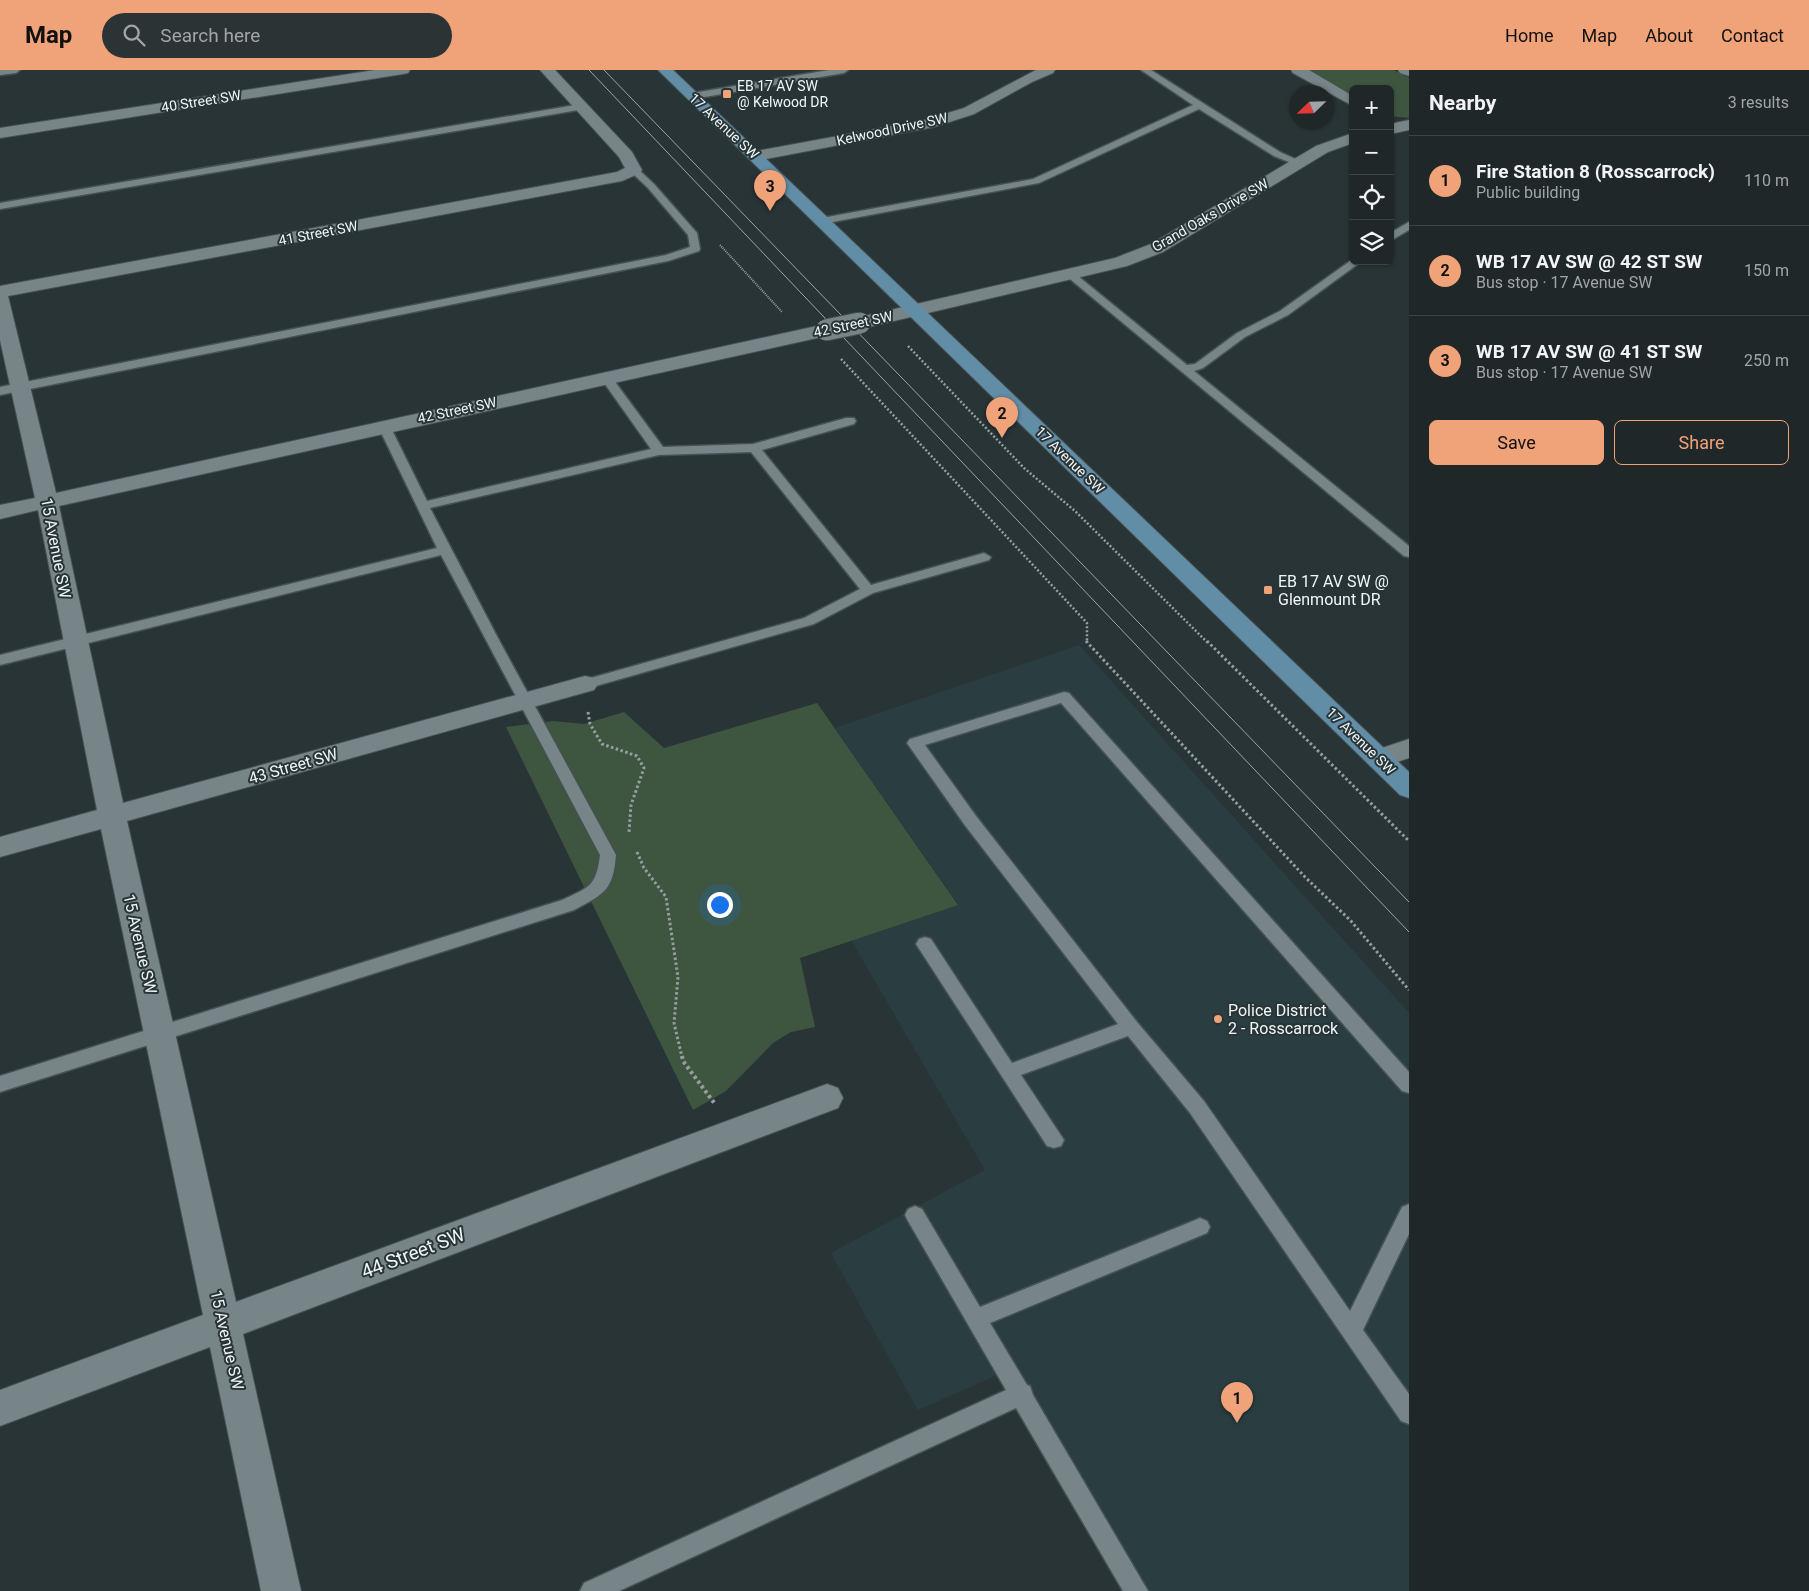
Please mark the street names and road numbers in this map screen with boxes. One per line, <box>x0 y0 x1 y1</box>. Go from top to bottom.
street label: 40 Street SW <box>160 87 242 115</box>
street label: 17 Avenue SW <box>686 90 762 163</box>
street label: Kelwood Drive SW <box>835 109 949 149</box>
street label: Grand Oaks Drive SW <box>1149 175 1271 255</box>
street label: 41 Street SW <box>277 217 360 249</box>
street label: 42 Street SW <box>812 308 895 340</box>
street label: 42 Street SW <box>416 394 499 426</box>
street label: 17 Avenue SW <box>1032 423 1108 497</box>
street label: 15 Avenue SW <box>37 496 75 600</box>
street label: 17 Avenue SW <box>1323 704 1399 778</box>
street label: 43 Street SW <box>246 744 340 788</box>
street label: 15 Avenue SW <box>119 892 161 996</box>
street label: 44 Street SW <box>358 1223 468 1283</box>
street label: 15 Avenue SW <box>206 1288 248 1392</box>

